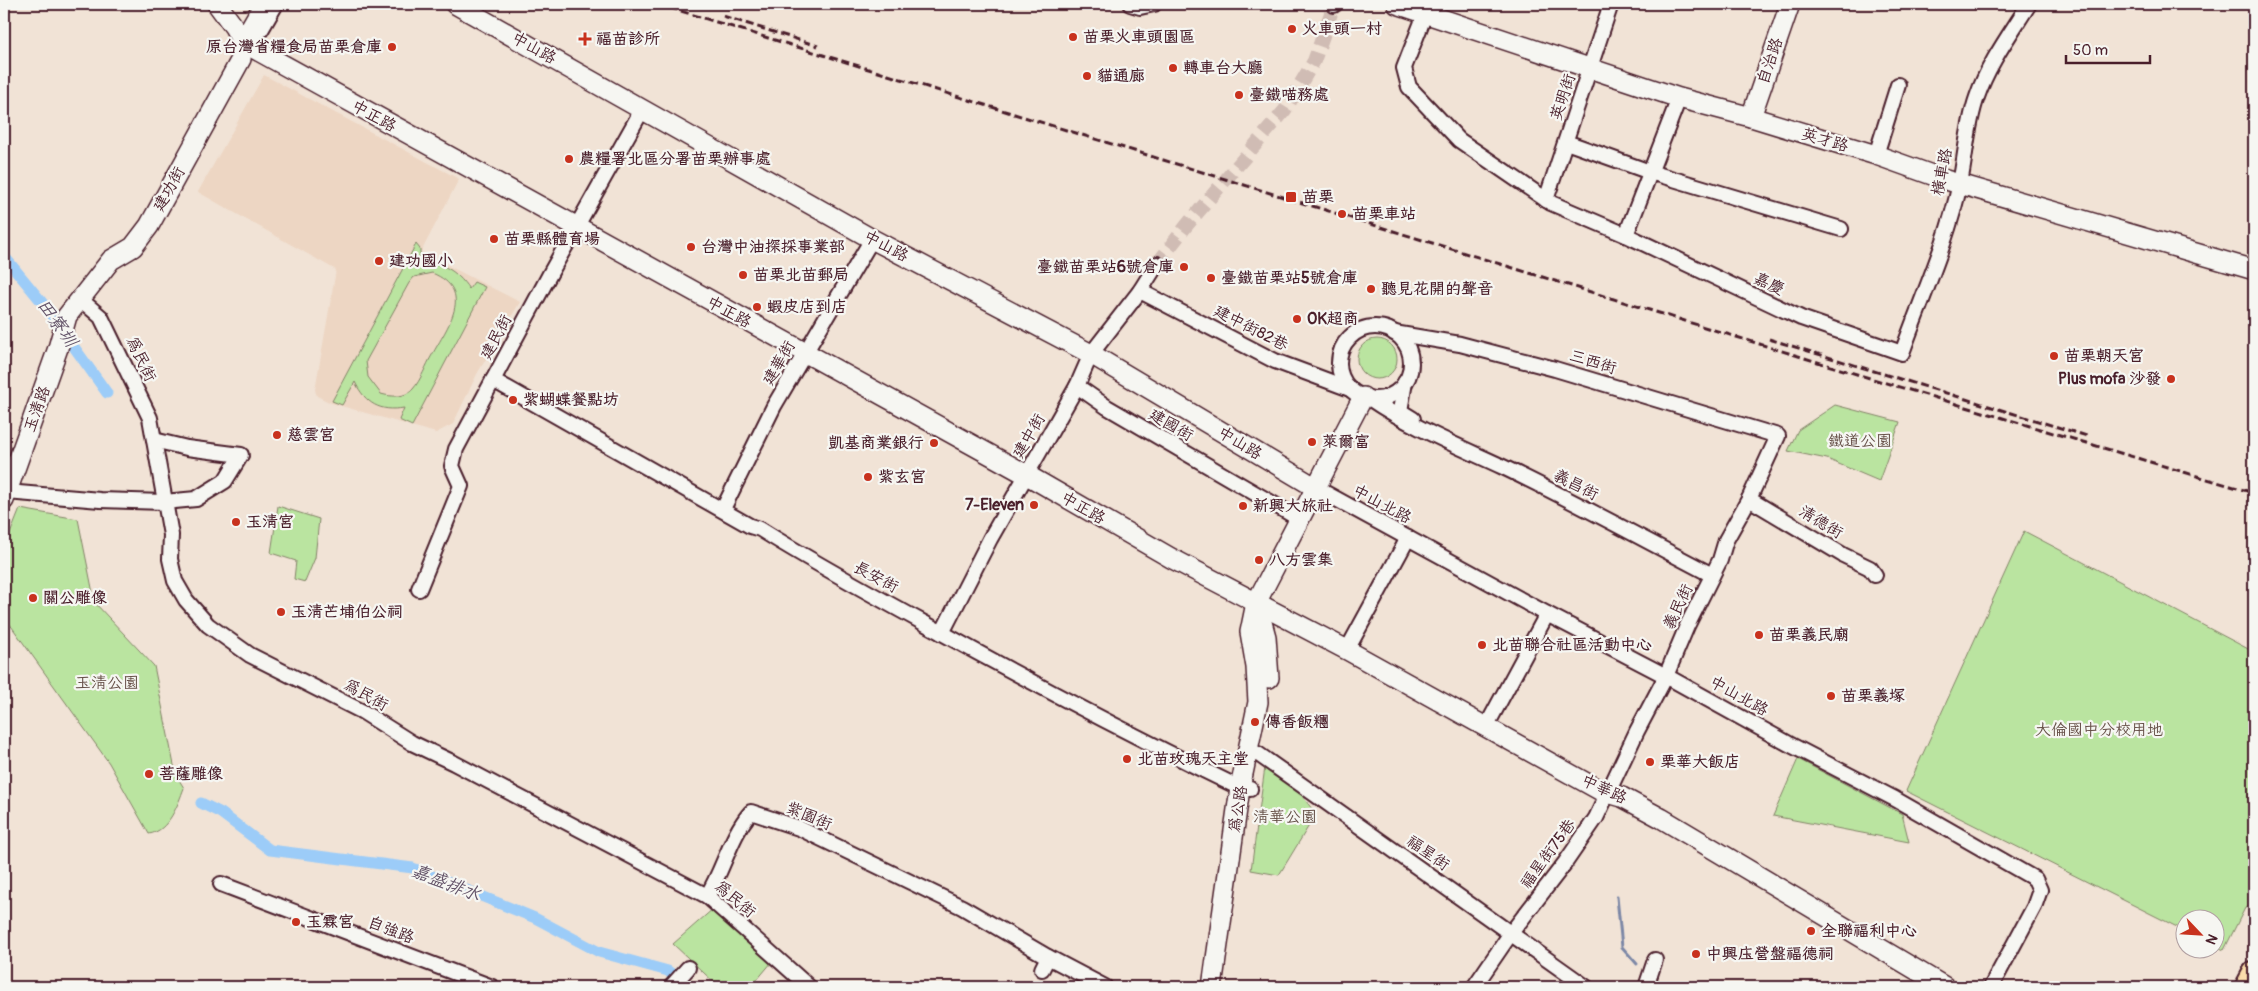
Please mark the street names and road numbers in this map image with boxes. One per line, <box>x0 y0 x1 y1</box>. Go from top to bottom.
street label: 中山路 <box>508 28 560 68</box>
street label: 自治路 <box>1753 35 1787 87</box>
street label: 英明街 <box>1546 71 1580 123</box>
street label: 中正路 <box>348 96 400 136</box>
street label: 英才路 <box>1799 124 1851 156</box>
street label: 橫車路 <box>1928 147 1956 197</box>
street label: 建功街 <box>149 163 189 215</box>
street label: 中山路 <box>860 226 912 266</box>
street label: 嘉慶 <box>1750 268 1788 300</box>
street label: 中正路 <box>703 292 755 332</box>
street label: 建中街82巷 <box>1210 301 1292 355</box>
street label: 建民街 <box>476 311 516 363</box>
street label: 為民街 <box>121 333 161 385</box>
street label: 建華街 <box>758 337 800 389</box>
street label: 三西街 <box>1567 345 1619 379</box>
street label: 玉清路 <box>19 383 55 435</box>
street label: 建國街 <box>1145 404 1197 446</box>
street label: 建中街 <box>1008 410 1050 462</box>
street label: 中山路 <box>1214 422 1266 464</box>
street label: 義昌街 <box>1550 465 1602 505</box>
street label: 中山北路 <box>1349 480 1415 528</box>
street label: 中正路 <box>1057 487 1109 529</box>
street label: 清德街 <box>1795 501 1847 543</box>
street label: 長安街 <box>850 557 902 597</box>
street label: 義民街 <box>1659 581 1697 633</box>
street label: 中山北路 <box>1706 672 1772 720</box>
street label: 為民街 <box>340 675 392 715</box>
street label: 中華路 <box>1578 770 1630 808</box>
street label: 為公路 <box>1224 784 1252 834</box>
street label: 紫園街 <box>783 797 835 835</box>
street label: 福星街75巷 <box>1516 815 1580 893</box>
street label: 福星街 <box>1403 831 1453 875</box>
street label: 為民街 <box>710 876 760 922</box>
street label: 自強路 <box>365 912 417 948</box>

